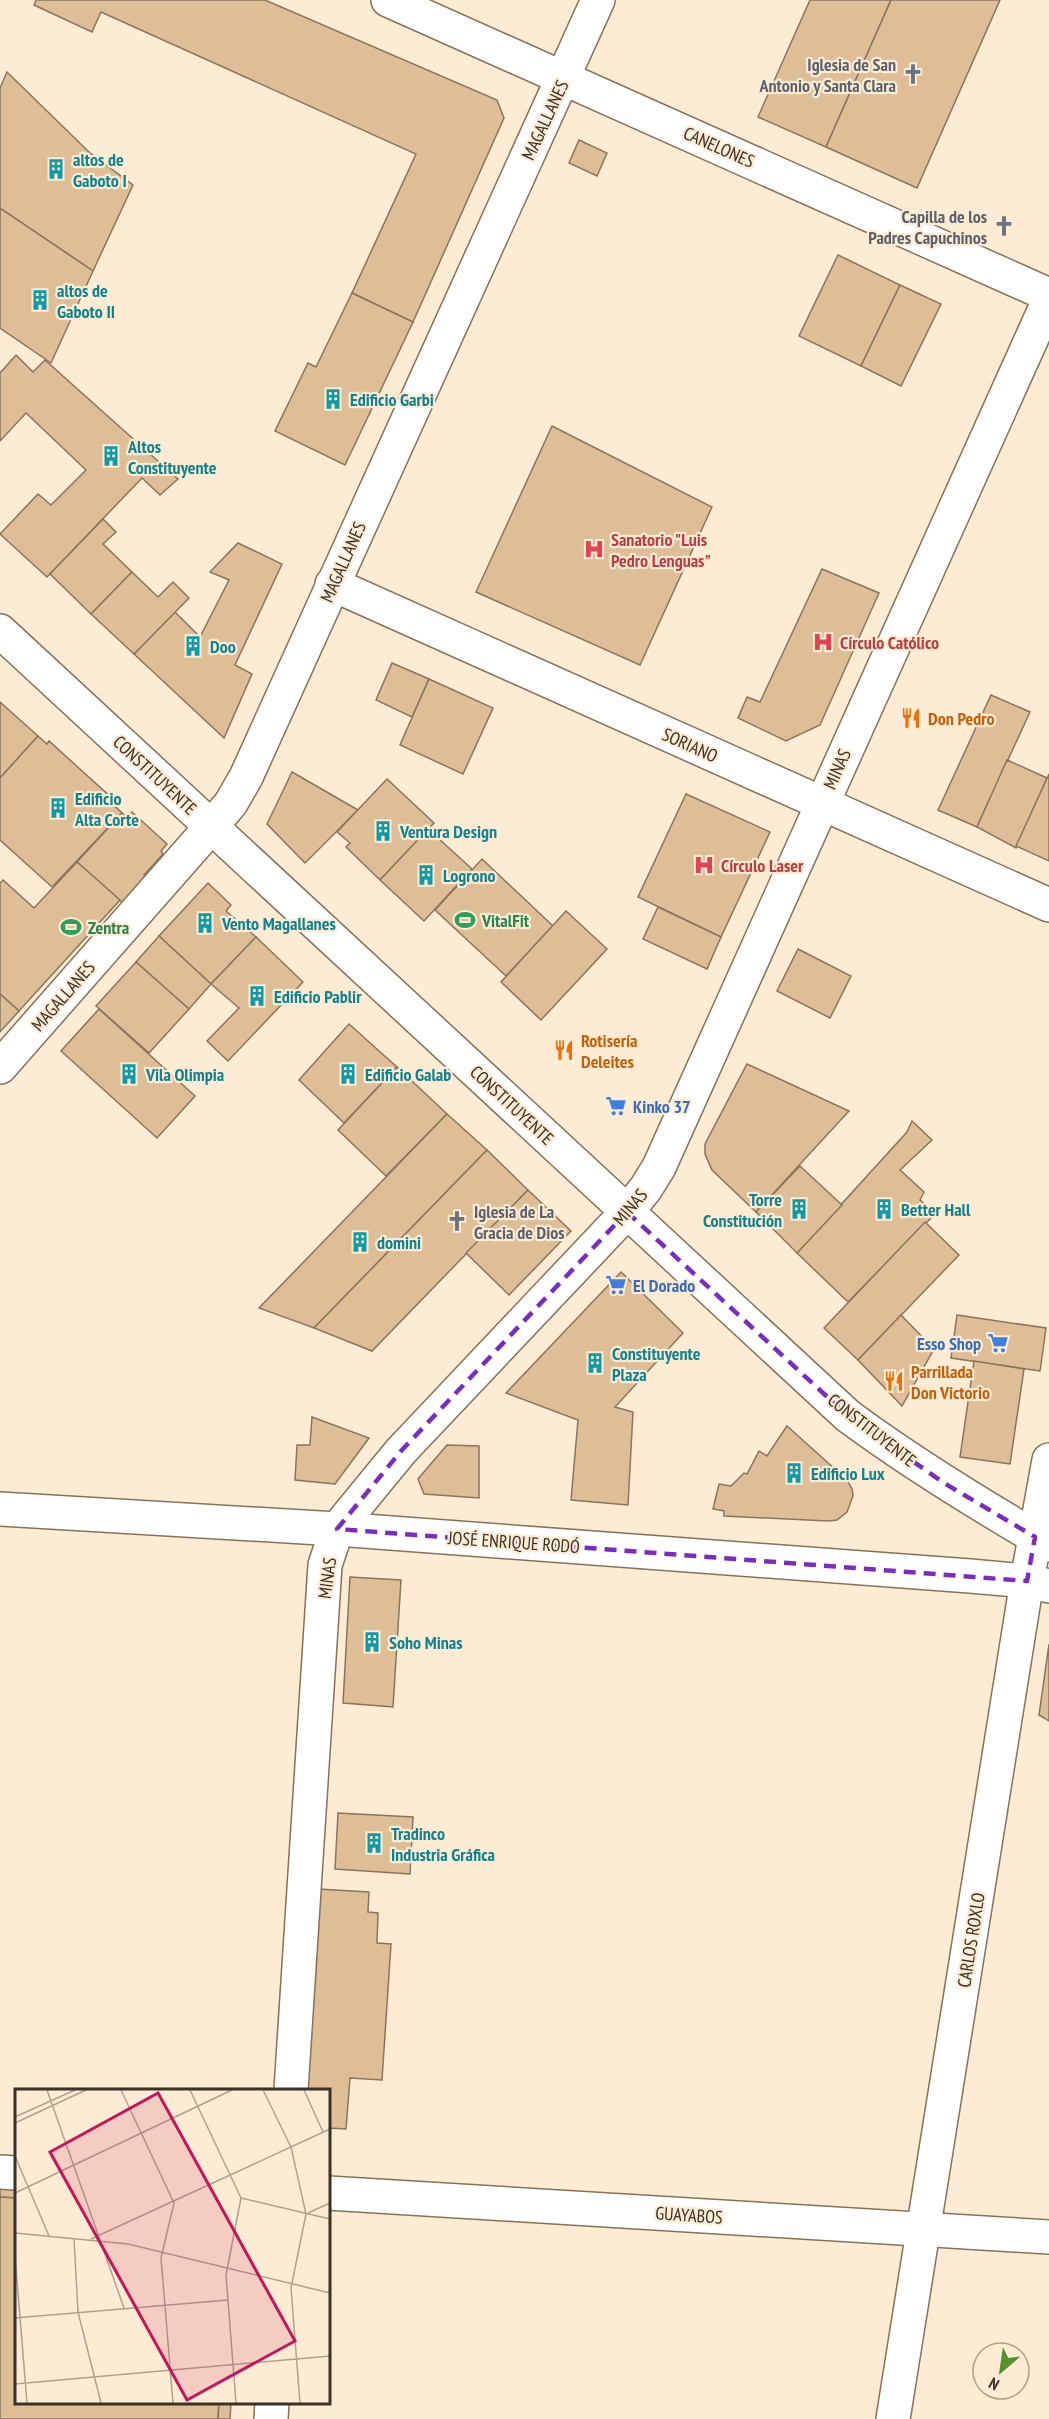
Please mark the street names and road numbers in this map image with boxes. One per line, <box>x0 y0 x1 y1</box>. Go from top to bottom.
street label: MAGALLANES <box>516 76 574 164</box>
street label: CANELONES <box>680 121 758 173</box>
street label: MAGALLANES <box>315 518 371 606</box>
street label: SORIANO <box>659 723 722 767</box>
street label: CONSTITUYENTE <box>108 730 202 820</box>
street label: MINAS <box>818 745 856 793</box>
street label: MAGALLANES <box>26 956 100 1036</box>
street label: CONSTITUYENTE <box>465 1060 559 1150</box>
street label: MINAS <box>608 1183 652 1230</box>
street label: CONSTITUYENTE <box>823 1388 921 1472</box>
street label: JOSÉ ENRIQUE RODÓ <box>446 1526 581 1558</box>
street label: MINAS <box>313 1556 341 1600</box>
street label: CARLOS ROXLO <box>952 1891 990 1989</box>
street label: GUAYABOS <box>655 2201 724 2229</box>

